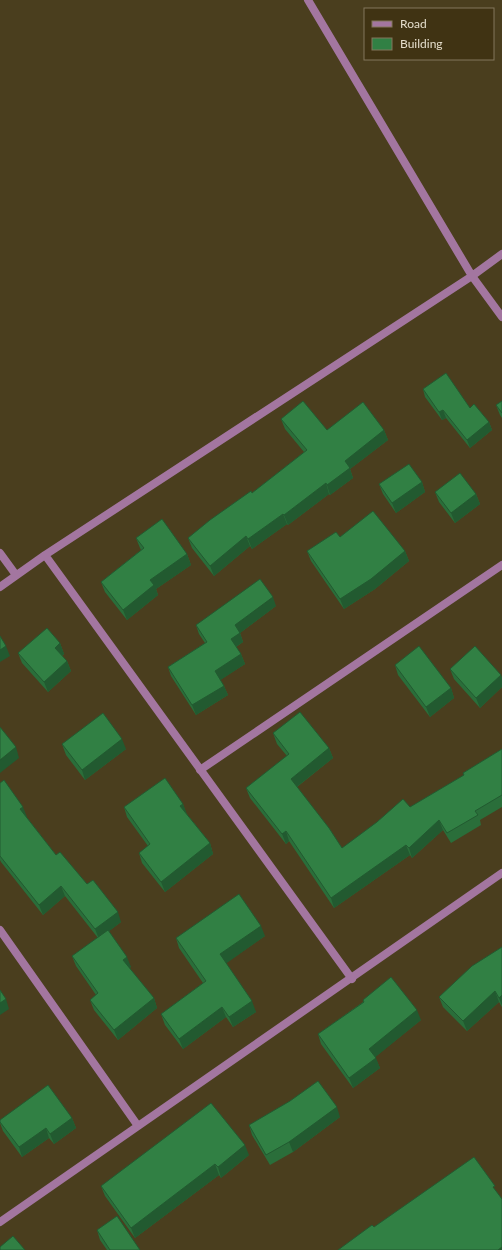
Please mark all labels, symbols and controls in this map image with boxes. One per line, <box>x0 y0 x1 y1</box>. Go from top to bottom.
legend <box>364 8 494 60</box>
text: Road <box>400 16 427 31</box>
text: Building <box>400 36 443 51</box>

